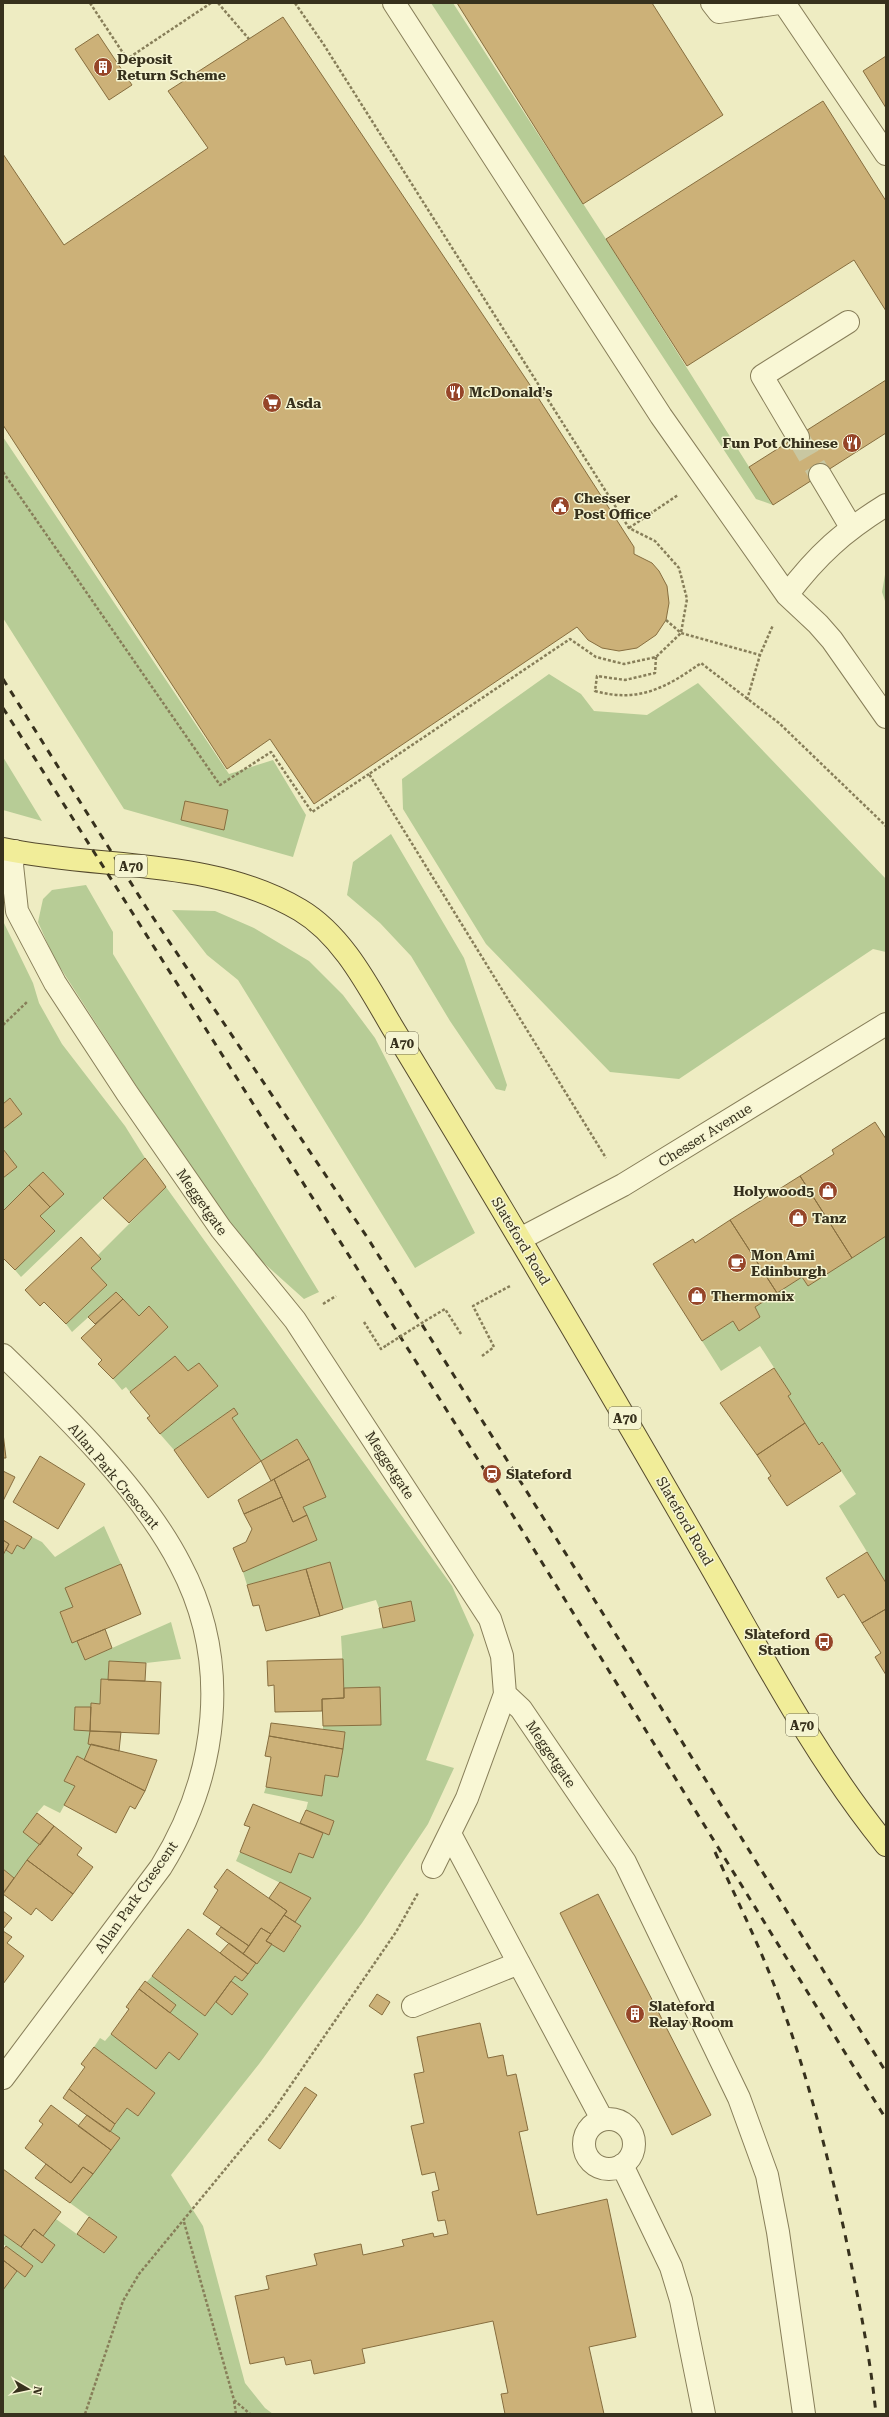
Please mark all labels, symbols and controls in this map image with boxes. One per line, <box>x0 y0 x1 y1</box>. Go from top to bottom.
place label: Deposit Return Scheme <box>117 51 226 83</box>
building icon: Deposit Return Scheme <box>92 56 114 78</box>
restaurant icon: McDonald's <box>444 381 466 403</box>
place label: McDonald's <box>469 384 552 400</box>
supermarket icon: Asda <box>261 392 283 414</box>
place label: Asda <box>286 395 322 411</box>
restaurant icon: Fun Pot Chinese <box>841 432 863 454</box>
place label: Fun Pot Chinese <box>723 435 838 451</box>
place label: Chesser Post Office <box>574 490 651 522</box>
public building icon: Chesser Post Office <box>549 495 571 517</box>
road number: A70 <box>115 855 147 877</box>
road number: A70 <box>386 1032 418 1054</box>
street label: Chesser Avenue <box>655 1100 755 1170</box>
street label: Meggetgate <box>173 1166 231 1239</box>
shop icon: Holywood5 <box>817 1180 839 1202</box>
place label: Holywood5 <box>733 1183 814 1199</box>
street label: Slateford Road <box>488 1194 554 1288</box>
shop icon: Tanz <box>787 1207 809 1229</box>
place label: Tanz <box>812 1210 846 1226</box>
place label: Mon Ami Edinburgh <box>751 1247 827 1279</box>
cafe icon: Mon Ami Edinburgh <box>726 1252 748 1274</box>
shop icon: Thermomix <box>686 1285 708 1307</box>
place label: Thermomix <box>711 1288 795 1304</box>
road number: A70 <box>609 1407 641 1429</box>
street label: Allan Park Crescent <box>65 1420 163 1532</box>
street label: Meggetgate <box>362 1428 418 1502</box>
station icon: Slateford <box>481 1463 503 1485</box>
place label: Slateford <box>506 1466 572 1482</box>
street label: Slateford Road <box>653 1474 717 1568</box>
place label: Slateford Station <box>744 1626 811 1658</box>
bus stop icon: Slateford Station <box>813 1631 835 1653</box>
road number: A70 <box>786 1714 818 1736</box>
street label: Meggetgate <box>523 1717 579 1791</box>
street label: Allan Park Crescent <box>91 1838 181 1956</box>
place label: Slateford Relay Room <box>649 1998 734 2030</box>
building icon: Slateford Relay Room <box>624 2003 646 2025</box>
north arrow <box>8 2369 48 2409</box>
text: N <box>30 2385 44 2396</box>

